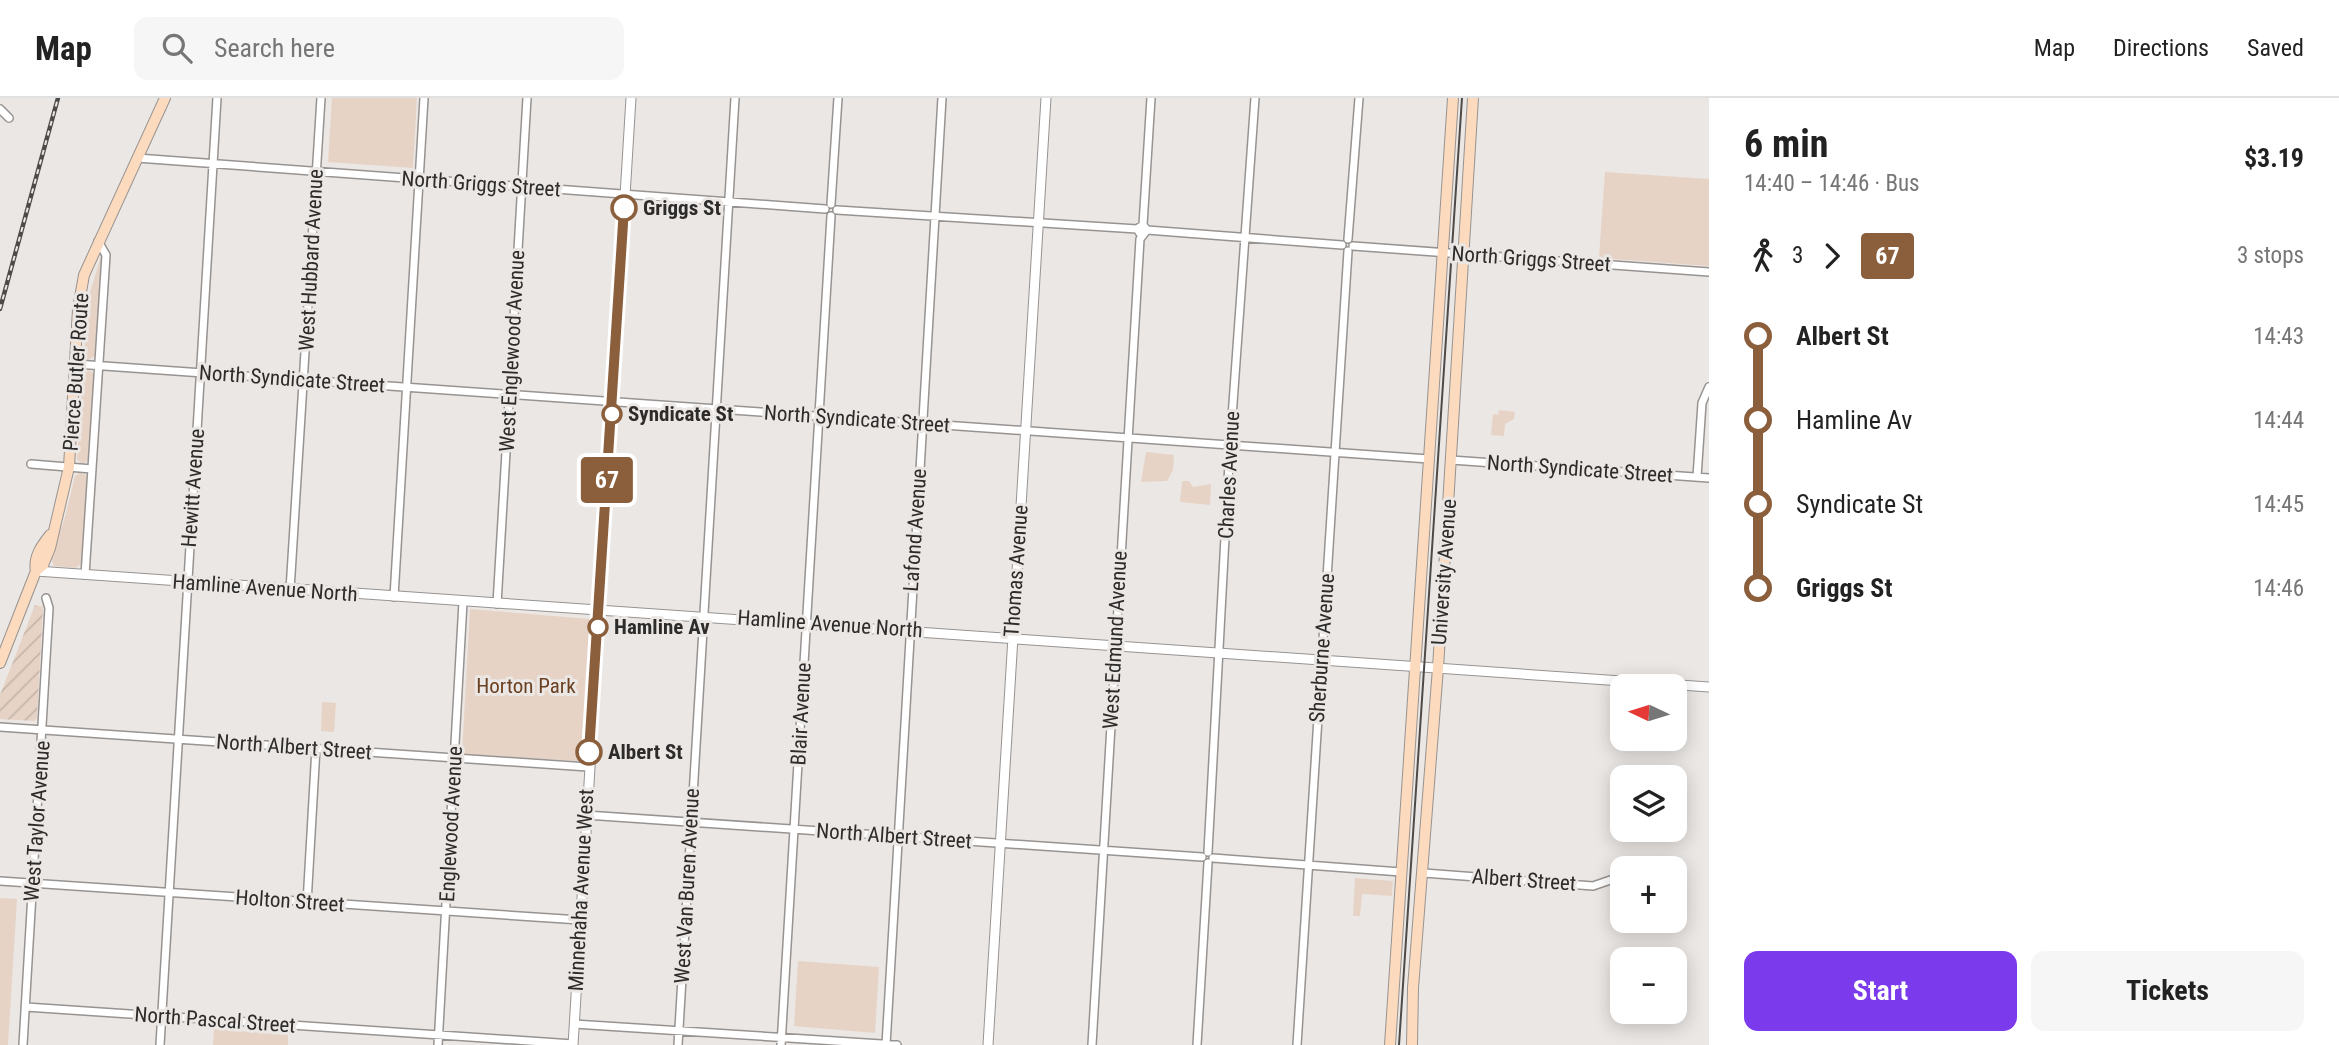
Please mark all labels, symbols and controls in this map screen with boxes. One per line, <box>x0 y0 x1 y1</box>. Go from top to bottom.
search box <box>134 17 624 80</box>
text: Map <box>35 29 92 68</box>
icon: search <box>158 29 196 67</box>
text: Search here <box>214 33 335 63</box>
text: Map <box>2034 34 2075 62</box>
text: Directions <box>2113 34 2209 62</box>
text: Saved <box>2247 34 2304 62</box>
text: 6 min <box>1744 122 1828 166</box>
text: $3.19 <box>2244 143 2304 173</box>
street label: North Griggs Street <box>401 166 561 202</box>
street label: West Hubbard Avenue <box>294 168 328 351</box>
text: 14:40 – 14:46 · Bus <box>1744 170 1920 197</box>
marker: Griggs St <box>611 195 637 221</box>
place label: Griggs St <box>643 196 721 220</box>
icon: walk <box>1744 237 1782 275</box>
icon: forward <box>1813 237 1851 275</box>
street label: North Griggs Street <box>1451 241 1611 277</box>
text: 3 <box>1792 242 1803 269</box>
text: 67 <box>1875 242 1900 270</box>
text: 3 stops <box>2237 242 2304 269</box>
street label: West Englewood Avenue <box>495 249 529 453</box>
street label: Pierce Butler Route <box>59 292 94 452</box>
text: Albert St <box>1796 321 1889 351</box>
text: 14:43 <box>2253 323 2304 350</box>
street label: North Syndicate Street <box>198 361 386 397</box>
street label: North Syndicate Street <box>763 401 951 437</box>
place label: Syndicate St <box>628 402 733 426</box>
marker: Syndicate St <box>602 404 622 424</box>
text: Hamline Av <box>1796 405 1912 435</box>
text: 14:44 <box>2253 407 2304 434</box>
street label: Charles Avenue <box>1214 410 1244 540</box>
street label: Hewitt Avenue <box>177 428 209 548</box>
street label: North Syndicate Street <box>1486 451 1674 487</box>
line badge: 67 <box>576 457 638 503</box>
text: 67 <box>595 466 619 494</box>
street label: Lafond Avenue <box>899 468 931 592</box>
text: Syndicate St <box>1796 489 1923 519</box>
text: 14:45 <box>2253 491 2304 518</box>
street label: University Avenue <box>1427 498 1461 646</box>
street label: Thomas Avenue <box>999 504 1033 638</box>
street label: West Edmund Avenue <box>1098 550 1132 730</box>
street label: Hamline Avenue North <box>172 570 358 606</box>
street label: Sherburne Avenue <box>1305 572 1339 723</box>
text: Griggs St <box>1796 573 1892 603</box>
text: 14:46 <box>2253 575 2304 602</box>
street label: Hamline Avenue North <box>737 606 923 642</box>
place label: Hamline Av <box>614 615 710 639</box>
marker: Hamline Av <box>588 617 608 637</box>
street label: Blair Avenue <box>786 662 816 766</box>
park label: Horton Park <box>476 674 576 698</box>
north arrow <box>1610 674 1687 751</box>
map controls <box>1610 674 1687 1024</box>
street label: North Albert Street <box>215 730 373 764</box>
marker: Albert St <box>576 739 602 765</box>
street label: West Taylor Avenue <box>19 740 55 902</box>
place label: Albert St <box>608 740 683 764</box>
street label: Englewood Avenue <box>435 745 467 903</box>
button: layers <box>1610 765 1687 842</box>
street label: Minnehaha Avenue West <box>564 788 598 992</box>
street label: West Van Buren Avenue <box>670 788 704 984</box>
street label: North Albert Street <box>815 819 973 853</box>
button: + <box>1610 856 1687 933</box>
street label: Albert Street <box>1471 864 1577 896</box>
street label: Holton Street <box>235 885 345 917</box>
button: − <box>1610 947 1687 1024</box>
button: Start <box>1744 951 2017 1031</box>
button: Tickets <box>2031 951 2304 1031</box>
street label: North Pascal Street <box>134 1002 296 1038</box>

